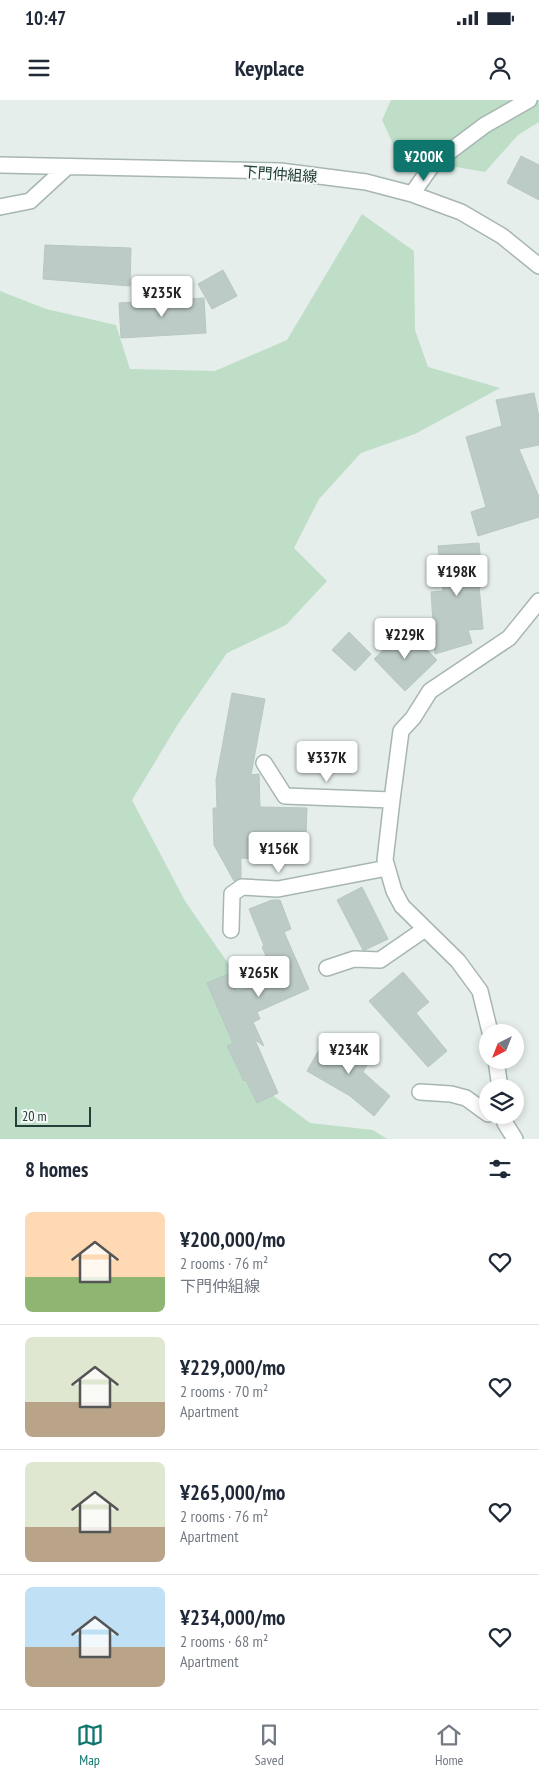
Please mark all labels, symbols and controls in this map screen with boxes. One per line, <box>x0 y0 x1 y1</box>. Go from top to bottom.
text: 10:47 <box>25 6 66 30</box>
icon: menu <box>25 54 53 82</box>
text: Keyplace <box>235 54 304 82</box>
icon: person <box>486 54 514 82</box>
pin: ¥200K <box>389 139 459 182</box>
text: ¥200K <box>405 146 443 166</box>
street label: 下門仲組線 <box>242 162 318 186</box>
pin: ¥235K <box>127 276 197 318</box>
text: ¥235K <box>143 282 181 302</box>
pin: ¥198K <box>422 554 492 597</box>
text: ¥198K <box>438 561 476 581</box>
pin: ¥229K <box>370 618 440 660</box>
text: ¥229K <box>386 624 424 644</box>
pin: ¥337K <box>292 740 362 783</box>
text: ¥337K <box>308 747 346 767</box>
pin: ¥156K <box>244 832 314 874</box>
text: ¥156K <box>260 838 298 858</box>
pin: ¥265K <box>224 956 294 998</box>
text: ¥265K <box>240 962 278 982</box>
north arrow <box>479 1024 524 1069</box>
map controls <box>479 1024 524 1124</box>
pin: ¥234K <box>314 1032 384 1075</box>
text: ¥234K <box>330 1039 368 1059</box>
button: layers <box>479 1079 524 1124</box>
scale bar <box>15 1104 91 1127</box>
text: 20 m <box>22 1107 47 1125</box>
icon: filters <box>486 1155 514 1183</box>
text: 8 homes <box>25 1156 88 1183</box>
text: ¥200,000/mo <box>180 1226 285 1253</box>
icon: home <box>65 1232 125 1292</box>
icon: heart <box>486 1248 514 1276</box>
text: 2 rooms · 76 m² <box>180 1253 268 1273</box>
text: 下門仲組線 <box>180 1276 260 1296</box>
text: ¥229,000/mo <box>180 1354 285 1381</box>
icon: home <box>65 1357 125 1417</box>
icon: heart <box>486 1373 514 1401</box>
text: 2 rooms · 70 m² <box>180 1381 268 1401</box>
text: Apartment <box>180 1401 239 1421</box>
text: ¥265,000/mo <box>180 1479 285 1506</box>
icon: home <box>65 1482 125 1542</box>
icon: heart <box>486 1498 514 1526</box>
text: 2 rooms · 76 m² <box>180 1506 268 1526</box>
text: Apartment <box>180 1526 239 1546</box>
text: ¥234,000/mo <box>180 1604 285 1631</box>
icon: home <box>65 1607 125 1667</box>
icon: heart <box>486 1623 514 1651</box>
text: 2 rooms · 68 m² <box>180 1631 268 1651</box>
text: Apartment <box>180 1651 239 1671</box>
tab: Map <box>76 1721 104 1769</box>
tab: Saved <box>255 1721 284 1769</box>
tab: Home <box>435 1721 463 1769</box>

